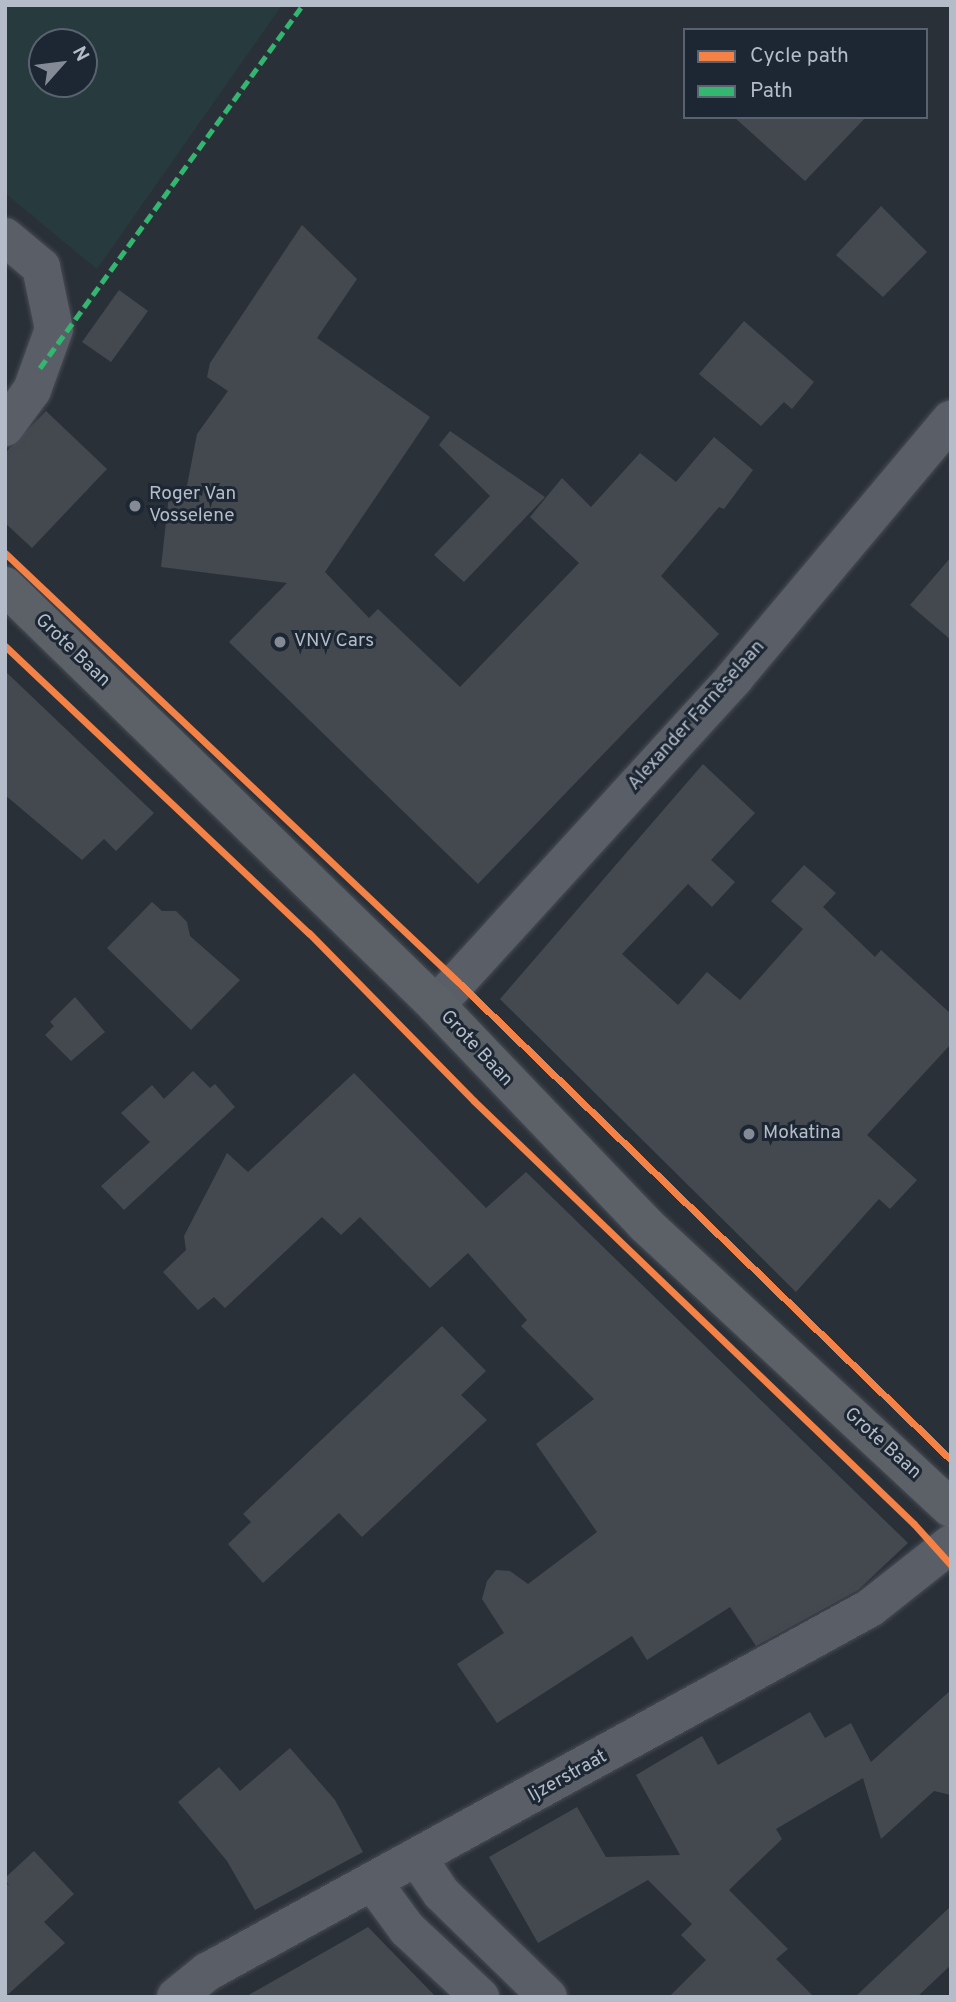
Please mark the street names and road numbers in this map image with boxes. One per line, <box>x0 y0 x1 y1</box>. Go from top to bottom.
street label: Grote Baan <box>30 610 114 692</box>
street label: Alexander Farnèselaan <box>624 636 770 796</box>
street label: Grote Baan <box>435 1006 517 1092</box>
street label: Grote Baan <box>839 1403 925 1485</box>
street label: Ijzerstraat <box>525 1746 611 1808</box>

